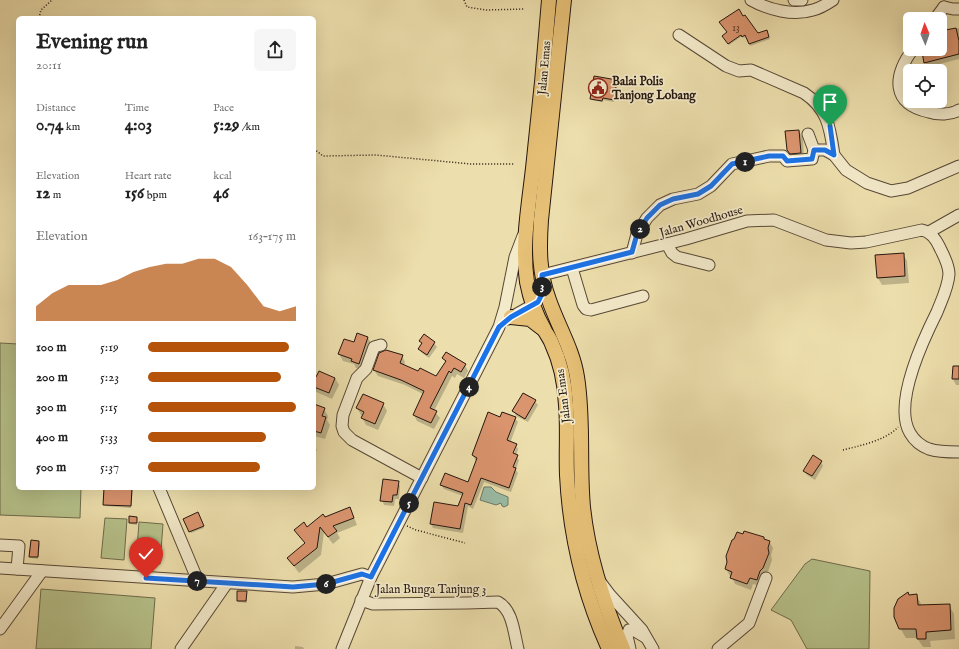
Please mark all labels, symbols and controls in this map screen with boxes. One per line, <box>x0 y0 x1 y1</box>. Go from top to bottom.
north arrow <box>903 12 947 56</box>
map controls <box>903 12 947 108</box>
house number: 13 <box>732 22 740 35</box>
text: Evening run <box>36 28 148 56</box>
button: share <box>254 29 296 71</box>
street label: Jalan Emas <box>534 40 555 98</box>
text: 20:11 <box>36 57 62 74</box>
button: locate <box>903 64 947 108</box>
place label: Balai Polis Tanjong Lobang <box>611 74 696 104</box>
public building icon: Balai Polis Tanjong Lobang <box>587 77 609 99</box>
pin <box>813 85 847 126</box>
icon: arrive <box>819 91 841 113</box>
text: Distance <box>36 101 76 115</box>
text: Time <box>125 101 149 115</box>
text: Pace <box>213 101 234 115</box>
text: 0.74 <box>36 115 63 136</box>
text: 4:03 <box>125 115 152 136</box>
text: 5:29 <box>213 115 239 136</box>
text: km <box>63 120 80 134</box>
text: /km <box>239 120 260 134</box>
pin: 1 <box>735 152 755 172</box>
text: 1 <box>743 155 747 169</box>
text: Elevation <box>36 169 80 183</box>
text: Heart rate <box>125 169 172 183</box>
text: kcal <box>213 169 232 183</box>
text: 12 <box>36 183 50 204</box>
text: 156 <box>125 183 144 204</box>
text: 46 <box>213 183 229 204</box>
text: m <box>50 188 61 202</box>
text: bpm <box>144 188 167 202</box>
street label: Jalan Woodhouse <box>656 202 745 242</box>
pin: 2 <box>630 219 650 239</box>
text: 2 <box>637 222 643 236</box>
text: Elevation <box>36 228 88 245</box>
text: 163–175 m <box>248 228 296 245</box>
pin: 3 <box>532 277 552 297</box>
text: 3 <box>540 280 544 294</box>
text: 100 m <box>36 339 66 356</box>
text: 5:19 <box>100 339 119 356</box>
street label: Jalan Emas <box>553 368 575 426</box>
text: 200 m <box>36 369 68 386</box>
text: 5:23 <box>100 369 119 386</box>
pin: 4 <box>459 377 479 397</box>
text: 4 <box>466 380 472 394</box>
text: 300 m <box>36 399 67 416</box>
text: 5:15 <box>100 399 118 416</box>
text: 400 m <box>36 429 68 446</box>
text: 5:33 <box>100 429 118 446</box>
text: 500 m <box>36 459 66 476</box>
text: 5:37 <box>100 459 119 476</box>
pin: 5 <box>399 493 419 513</box>
text: 5 <box>407 496 411 510</box>
pin <box>129 537 163 578</box>
icon: check <box>135 543 157 565</box>
pin: 7 <box>187 571 207 591</box>
text: 7 <box>194 574 200 588</box>
pin: 6 <box>316 574 336 594</box>
text: 6 <box>324 577 328 591</box>
street label: Jalan Bunga Tanjung 3 <box>374 582 486 598</box>

